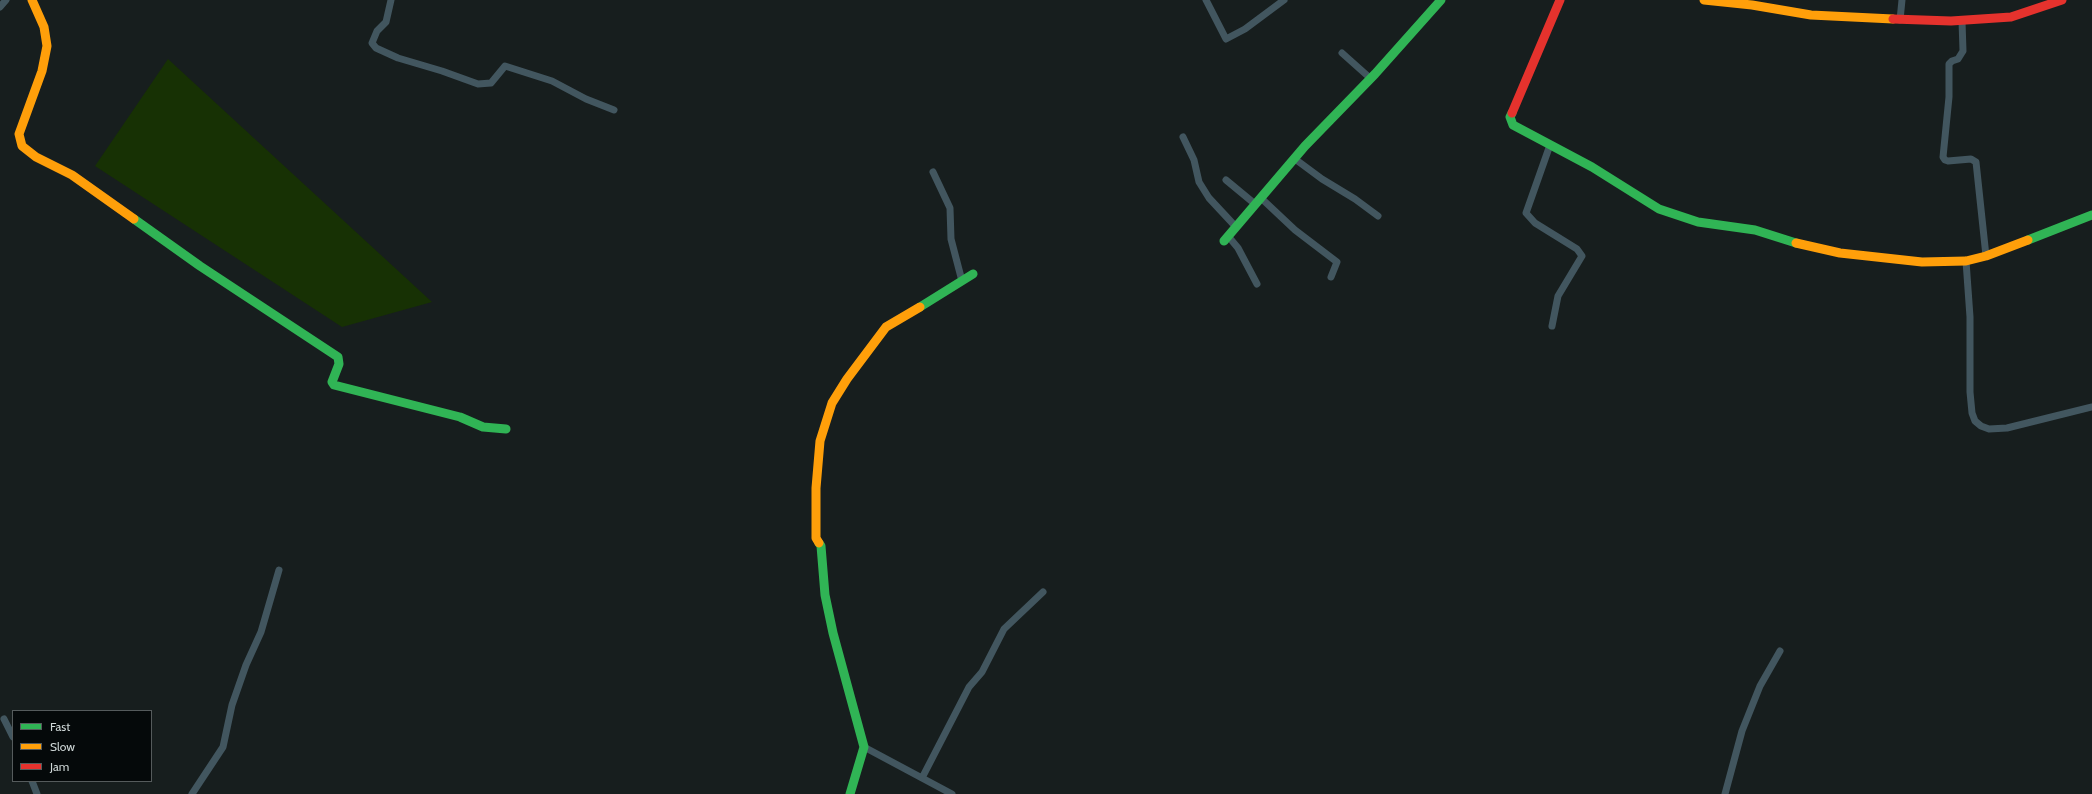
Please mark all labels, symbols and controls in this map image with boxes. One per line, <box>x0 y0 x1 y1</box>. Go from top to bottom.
legend <box>12 710 152 782</box>
text: Fast <box>50 719 70 734</box>
text: Slow <box>50 739 75 754</box>
text: Jam <box>50 759 69 774</box>

